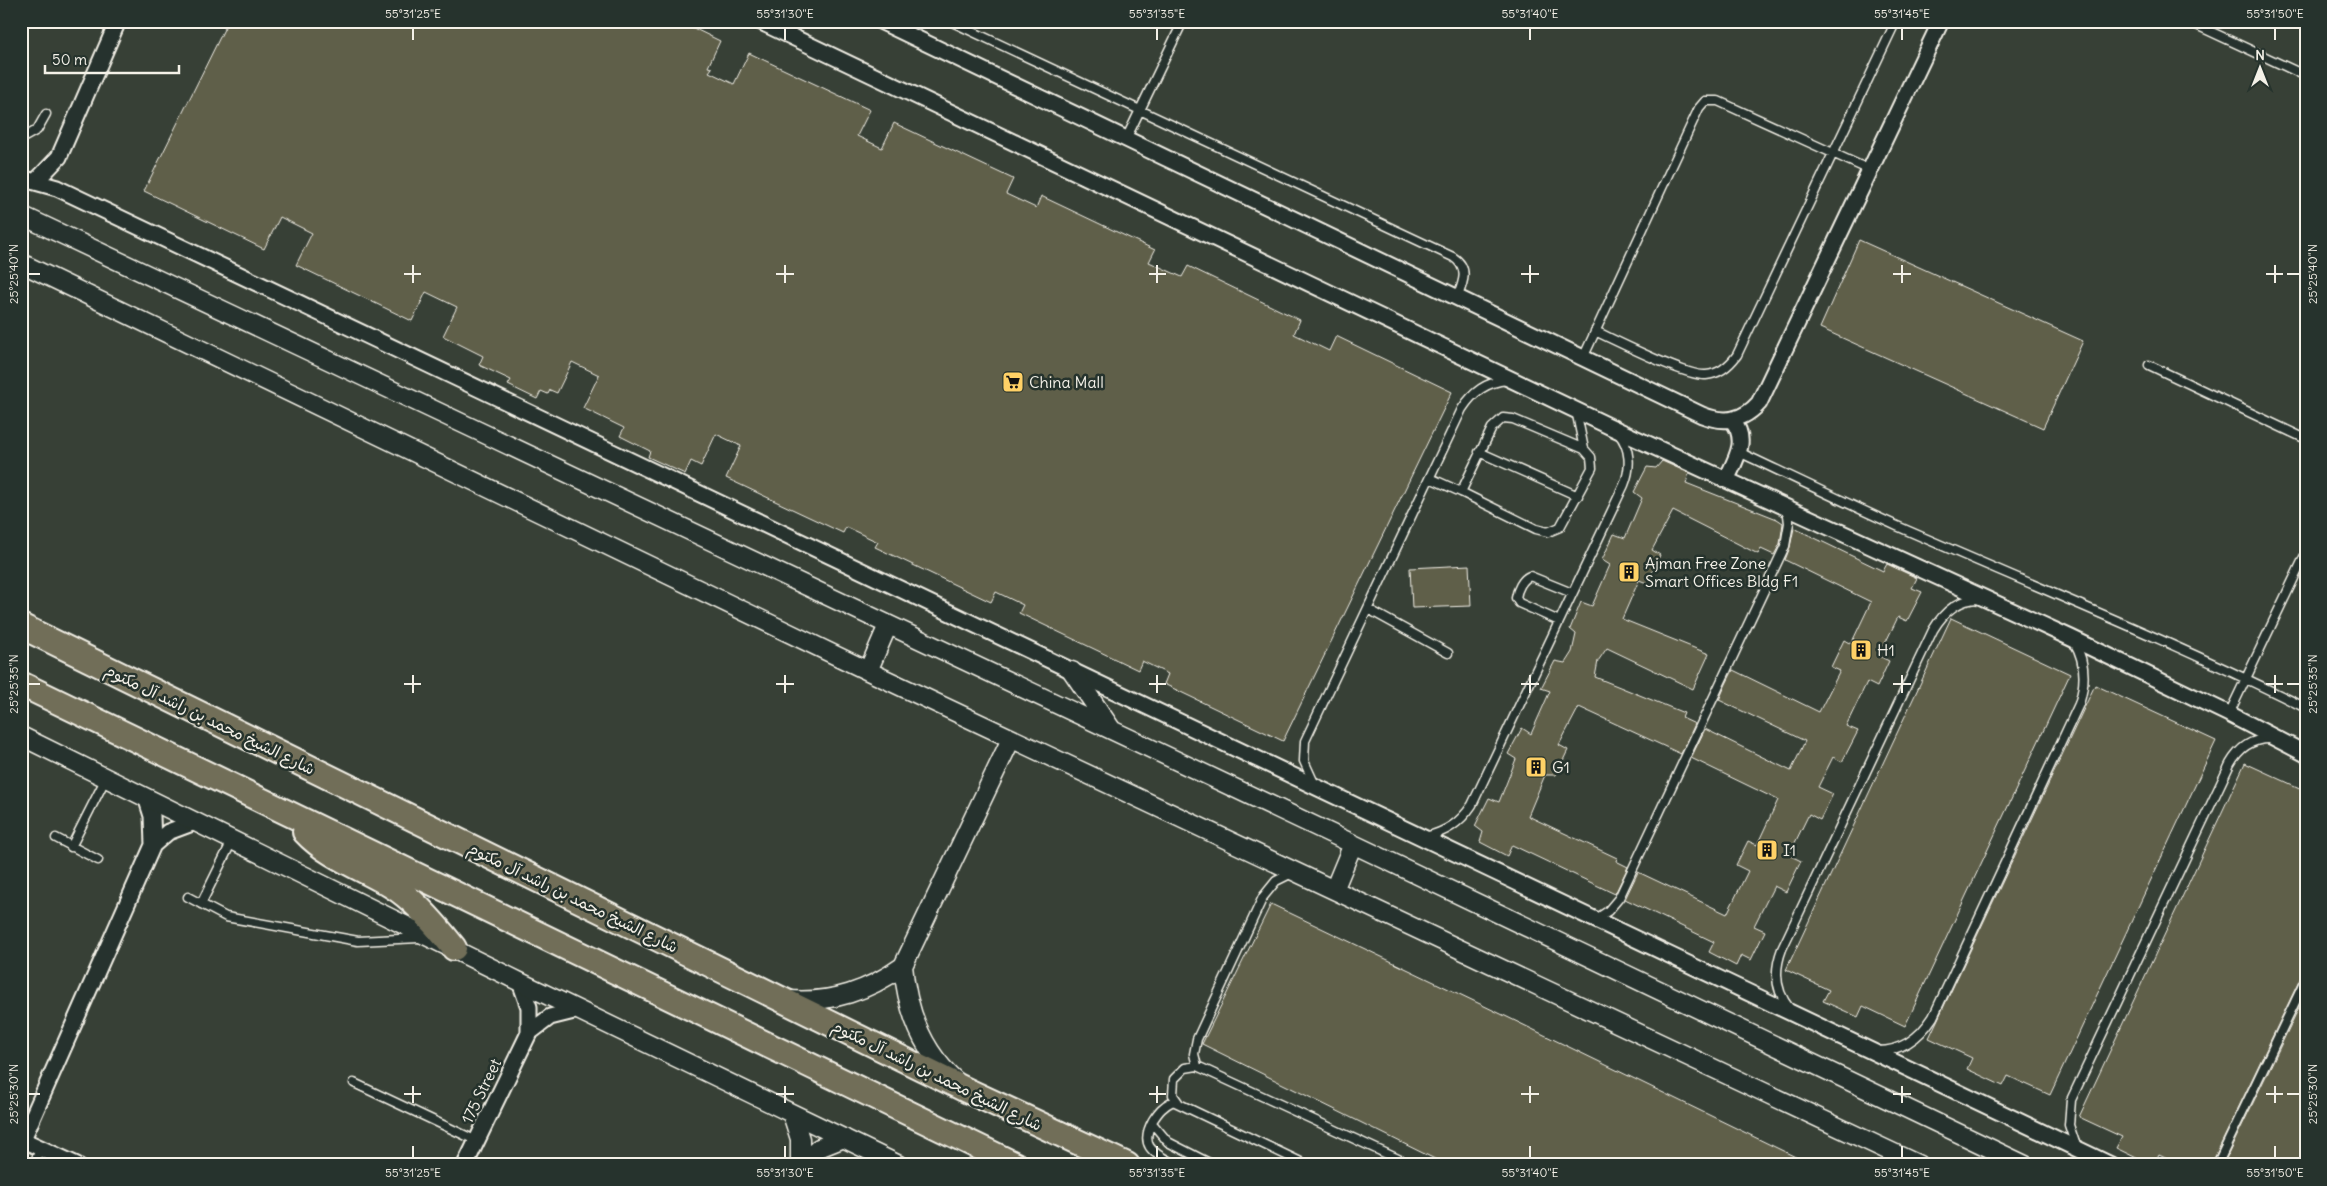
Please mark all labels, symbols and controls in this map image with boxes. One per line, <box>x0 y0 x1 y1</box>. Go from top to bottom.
text: 55°31'25"E <box>385 6 441 21</box>
text: 55°31'30"E <box>756 6 814 21</box>
text: 55°31'35"E <box>1129 6 1185 21</box>
text: 55°31'40"E <box>1501 6 1559 21</box>
text: 55°31'45"E <box>1874 6 1930 21</box>
text: 55°31'50"E <box>2246 6 2304 21</box>
scale bar <box>45 42 179 74</box>
north arrow <box>2234 42 2284 92</box>
text: N <box>2255 46 2265 64</box>
text: 50 m <box>52 50 87 69</box>
text: 25°25'40"N <box>6 244 21 304</box>
text: 25°25'40"N <box>2305 244 2320 304</box>
supermarket icon: China Mall <box>1001 370 1025 394</box>
place label: China Mall <box>1029 372 1104 392</box>
place label: Ajman Free Zone Smart Offices Bldg F1 <box>1645 553 1798 591</box>
building icon: Ajman Free Zone Smart Offices Bldg F1 <box>1617 560 1641 584</box>
building icon: H1 <box>1849 638 1873 662</box>
place label: H1 <box>1877 640 1895 660</box>
text: 25°25'35"N <box>6 654 21 714</box>
text: 25°25'35"N <box>2305 654 2320 714</box>
street label: شارع الشيخ محمد بن راشد آل مكتوم <box>100 659 318 781</box>
building icon: G1 <box>1524 755 1548 779</box>
place label: G1 <box>1552 757 1570 777</box>
street label: شارع الشيخ محمد بن راشد آل مكتوم <box>463 837 681 959</box>
building icon: I1 <box>1755 838 1779 862</box>
place label: I1 <box>1783 840 1796 860</box>
street label: شارع الشيخ محمد بن راشد آل مكتوم <box>827 1015 1045 1137</box>
street label: 175 Street <box>457 1055 506 1127</box>
text: 25°25'30"N <box>6 1064 21 1124</box>
text: 25°25'30"N <box>2305 1064 2320 1124</box>
text: 55°31'25"E <box>385 1165 441 1180</box>
text: 55°31'30"E <box>756 1165 814 1180</box>
text: 55°31'35"E <box>1129 1165 1185 1180</box>
text: 55°31'40"E <box>1501 1165 1559 1180</box>
text: 55°31'45"E <box>1874 1165 1930 1180</box>
text: 55°31'50"E <box>2246 1165 2304 1180</box>

